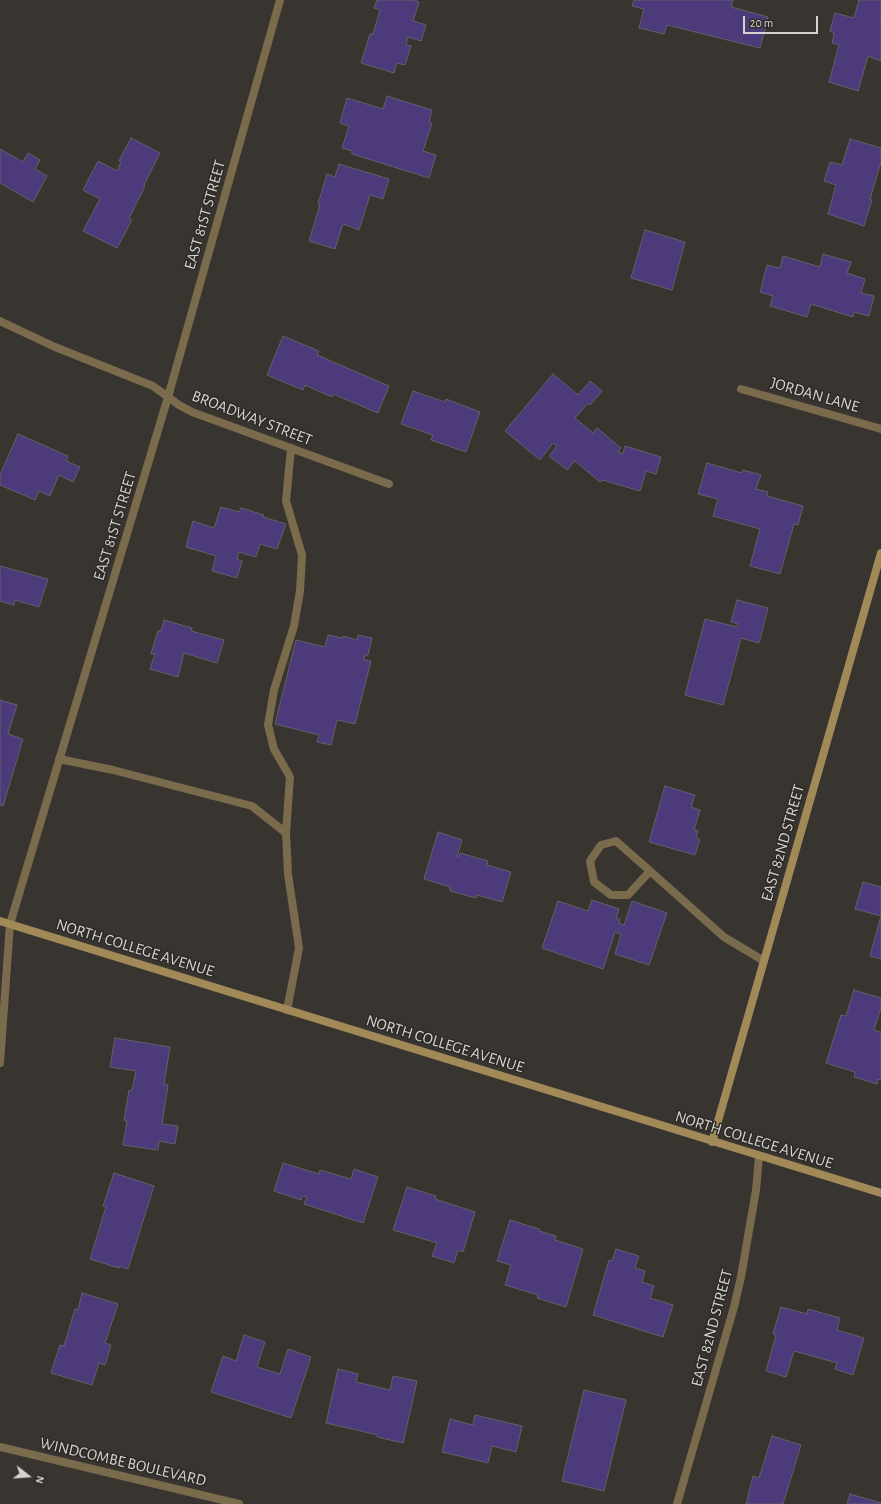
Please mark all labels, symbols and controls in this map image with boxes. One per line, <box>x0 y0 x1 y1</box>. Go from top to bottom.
scale bar <box>745 8 820 34</box>
text: 20 m <box>750 17 773 29</box>
street label: EAST 81ST STREET <box>180 158 230 272</box>
street label: JORDAN LANE <box>769 373 861 417</box>
street label: BROADWAY STREET <box>189 386 315 450</box>
street label: EAST 81ST STREET <box>89 469 141 583</box>
street label: EAST 82ND STREET <box>757 782 809 904</box>
street label: NORTH COLLEGE AVENUE <box>54 915 216 981</box>
street label: NORTH COLLEGE AVENUE <box>364 1011 526 1077</box>
street label: NORTH COLLEGE AVENUE <box>673 1107 835 1173</box>
street label: EAST 82ND STREET <box>687 1267 737 1389</box>
street label: WINDCOMBE BOULEVARD <box>38 1434 208 1490</box>
north arrow <box>8 1456 48 1496</box>

